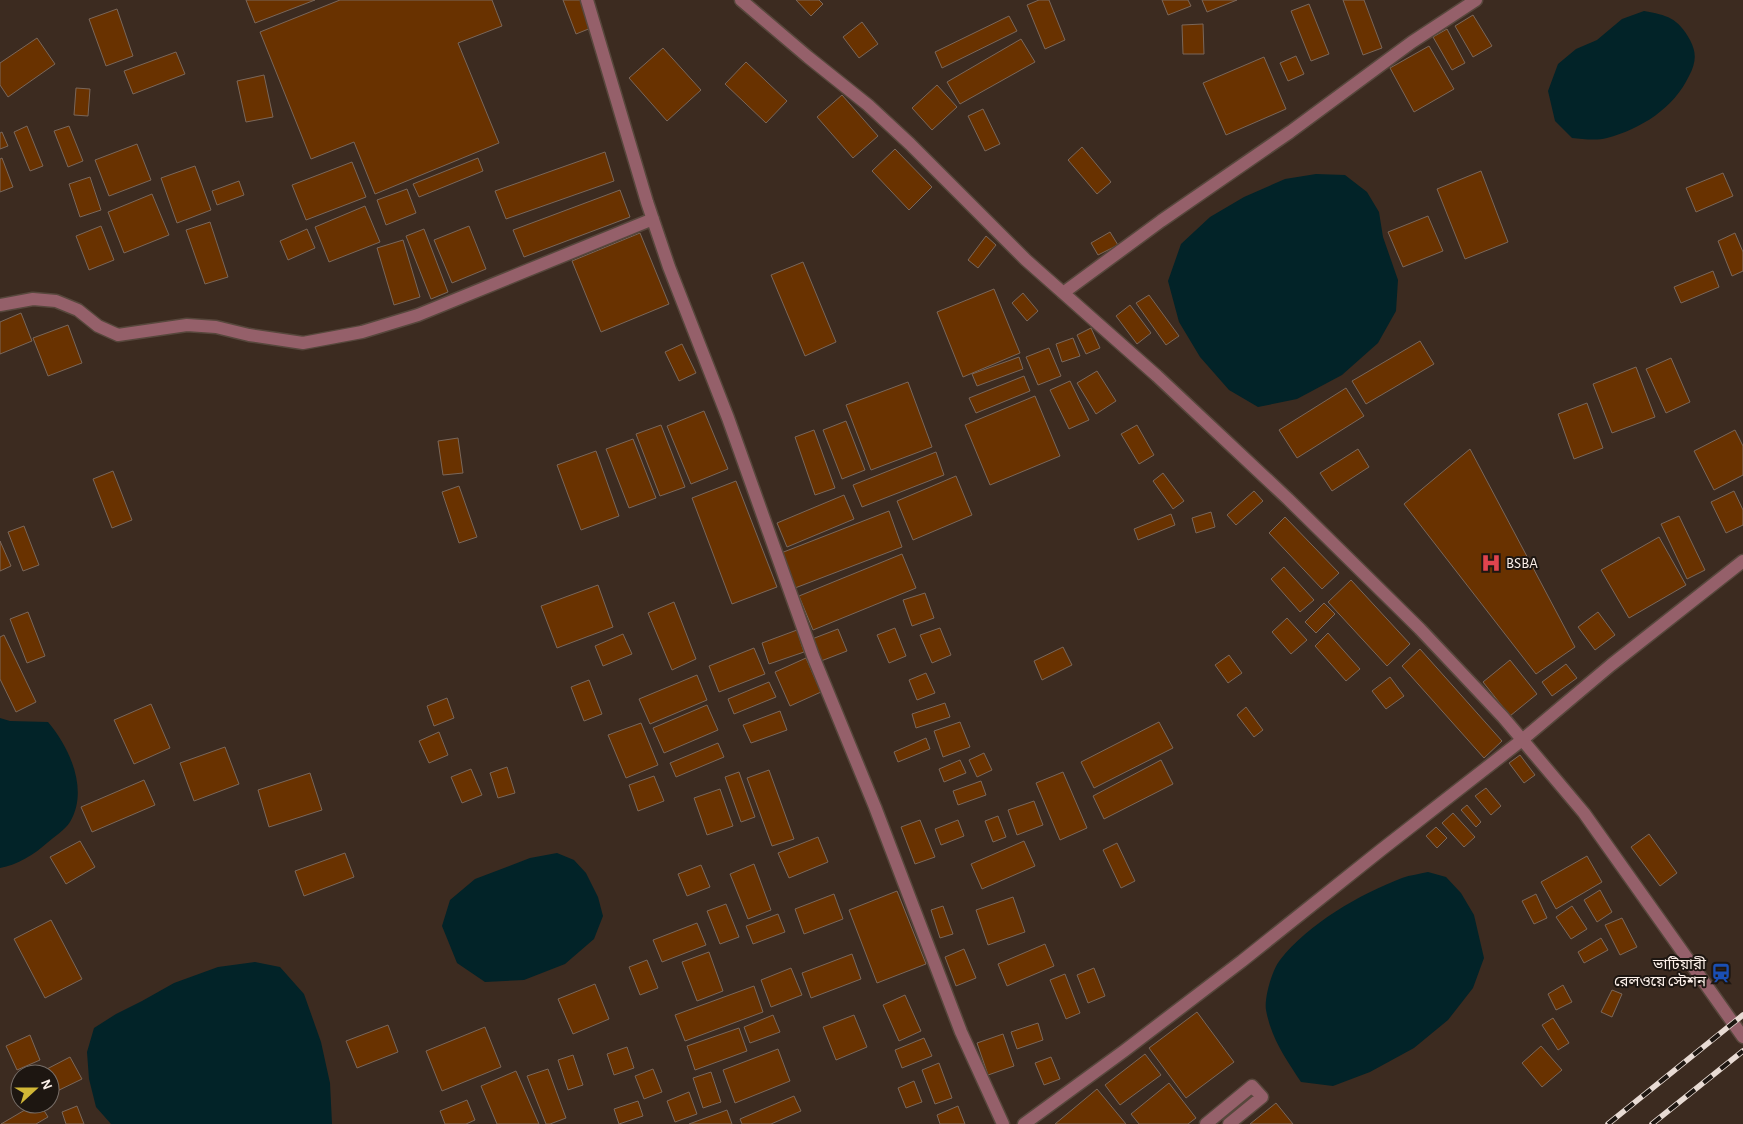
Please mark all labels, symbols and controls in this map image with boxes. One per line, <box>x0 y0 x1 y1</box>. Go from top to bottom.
hospital icon: BSBA <box>1480 552 1502 574</box>
place label: BSBA <box>1506 556 1538 571</box>
place label: ভাটিয়ারী রেলওয়ে স্টেশন <box>1614 956 1707 989</box>
station icon: ভাটিয়ারী রেলওয়ে স্টেশন <box>1710 962 1732 984</box>
north arrow <box>10 1064 60 1114</box>
text: N <box>38 1078 54 1092</box>

